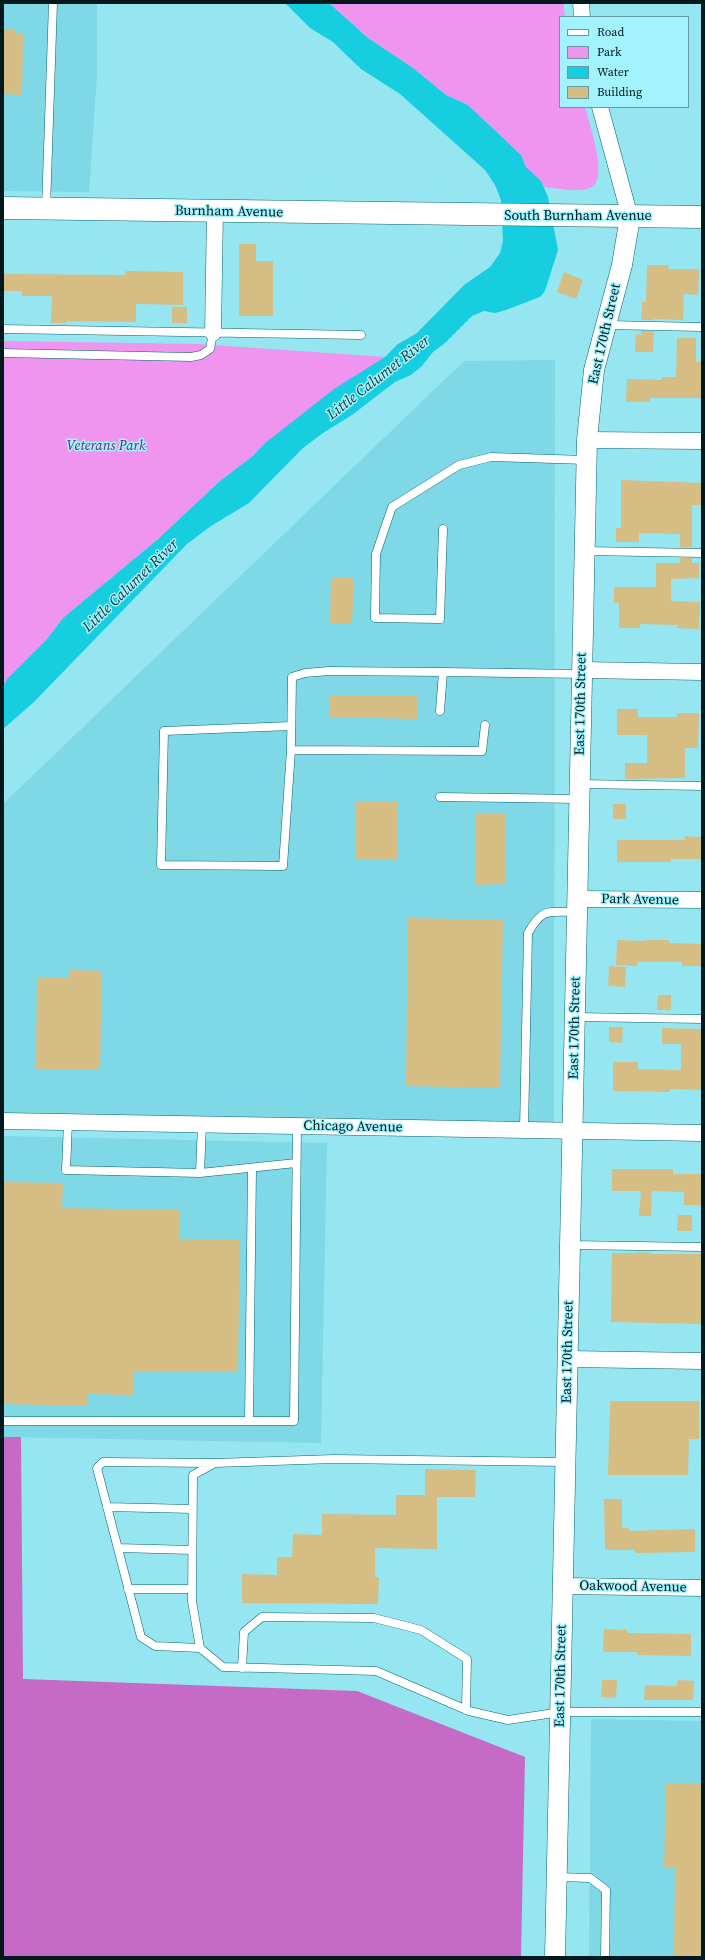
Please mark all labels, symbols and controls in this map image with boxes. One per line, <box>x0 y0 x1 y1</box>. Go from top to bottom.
legend <box>559 16 689 108</box>
text: Road <box>597 24 624 40</box>
text: Park <box>597 44 622 60</box>
text: Water <box>597 64 629 80</box>
text: Building <box>597 84 642 100</box>
street label: Burnham Avenue <box>175 203 283 221</box>
street label: South Burnham Avenue <box>504 208 652 224</box>
street label: East 170th Street <box>585 282 625 386</box>
water label: Little Calumet River <box>324 332 434 424</box>
park label: Veterans Park <box>66 438 146 454</box>
water label: Little Calumet River <box>79 536 183 636</box>
street label: East 170th Street <box>572 652 590 756</box>
street label: Park Avenue <box>601 891 679 909</box>
street label: East 170th Street <box>566 976 584 1080</box>
street label: Chicago Avenue <box>303 1118 403 1136</box>
street label: East 170th Street <box>559 1300 577 1404</box>
street label: Oakwood Avenue <box>579 1578 687 1596</box>
street label: East 170th Street <box>552 1624 570 1728</box>

